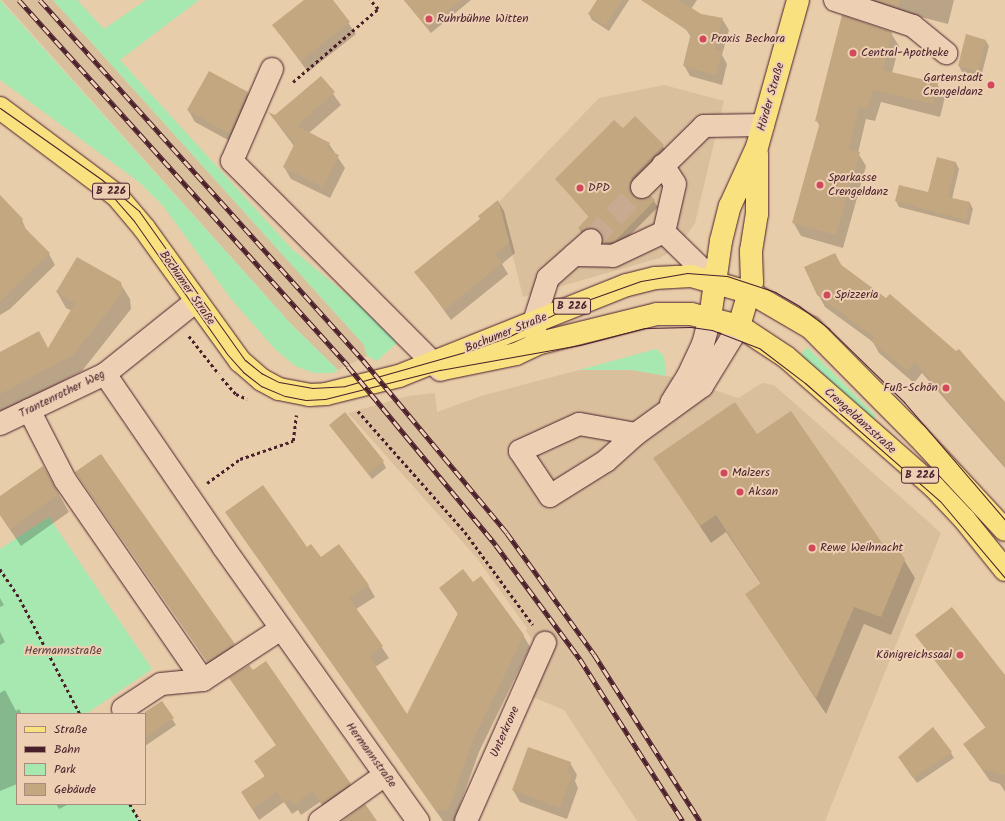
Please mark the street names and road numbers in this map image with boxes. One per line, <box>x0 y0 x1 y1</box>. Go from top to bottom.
street label: Hörder Straße <box>754 61 788 133</box>
road number: B 226 <box>92 182 130 200</box>
street label: Bochumer Straße <box>156 248 218 328</box>
road number: B 226 <box>553 297 591 315</box>
street label: Bochumer Straße <box>463 310 549 356</box>
street label: Trantenrother Weg <box>17 367 107 421</box>
street label: Crengeldanzstraße <box>821 385 899 457</box>
road number: B 226 <box>901 466 939 484</box>
street label: Unterkrone <box>487 704 523 760</box>
street label: Hermannstraße <box>342 720 400 790</box>

